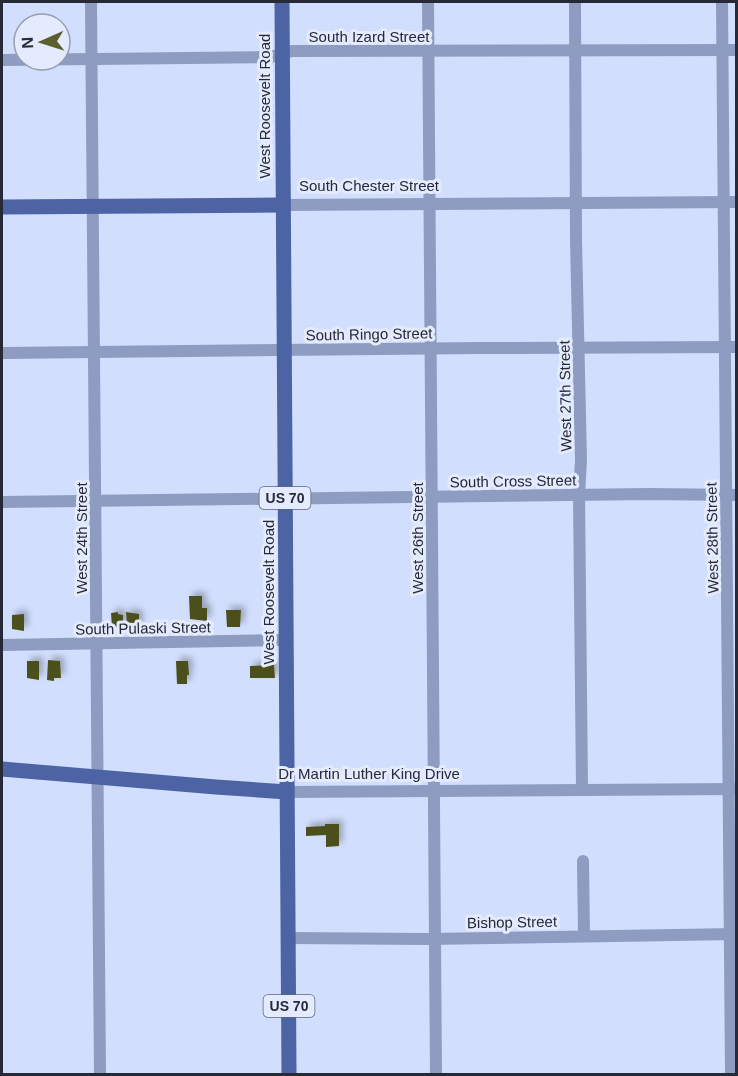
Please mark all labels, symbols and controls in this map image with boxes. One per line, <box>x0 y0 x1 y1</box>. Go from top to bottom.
north arrow <box>12 12 72 72</box>
street label: South Izard Street <box>309 28 430 45</box>
street label: West Roosevelt Road <box>256 34 273 178</box>
text: N <box>19 37 36 49</box>
street label: South Chester Street <box>299 177 440 194</box>
street label: South Ringo Street <box>305 324 433 344</box>
street label: West 27th Street <box>556 339 574 452</box>
street label: South Cross Street <box>449 471 577 491</box>
street label: West 24th Street <box>73 481 90 594</box>
street label: West 26th Street <box>409 481 426 594</box>
street label: West 28th Street <box>703 481 721 594</box>
road number: US 70 <box>260 487 310 509</box>
street label: West Roosevelt Road <box>260 520 277 664</box>
street label: South Pulaski Street <box>75 618 212 638</box>
street label: Dr Martin Luther King Drive <box>278 765 460 782</box>
street label: Bishop Street <box>467 913 558 931</box>
road number: US 70 <box>264 995 314 1017</box>

